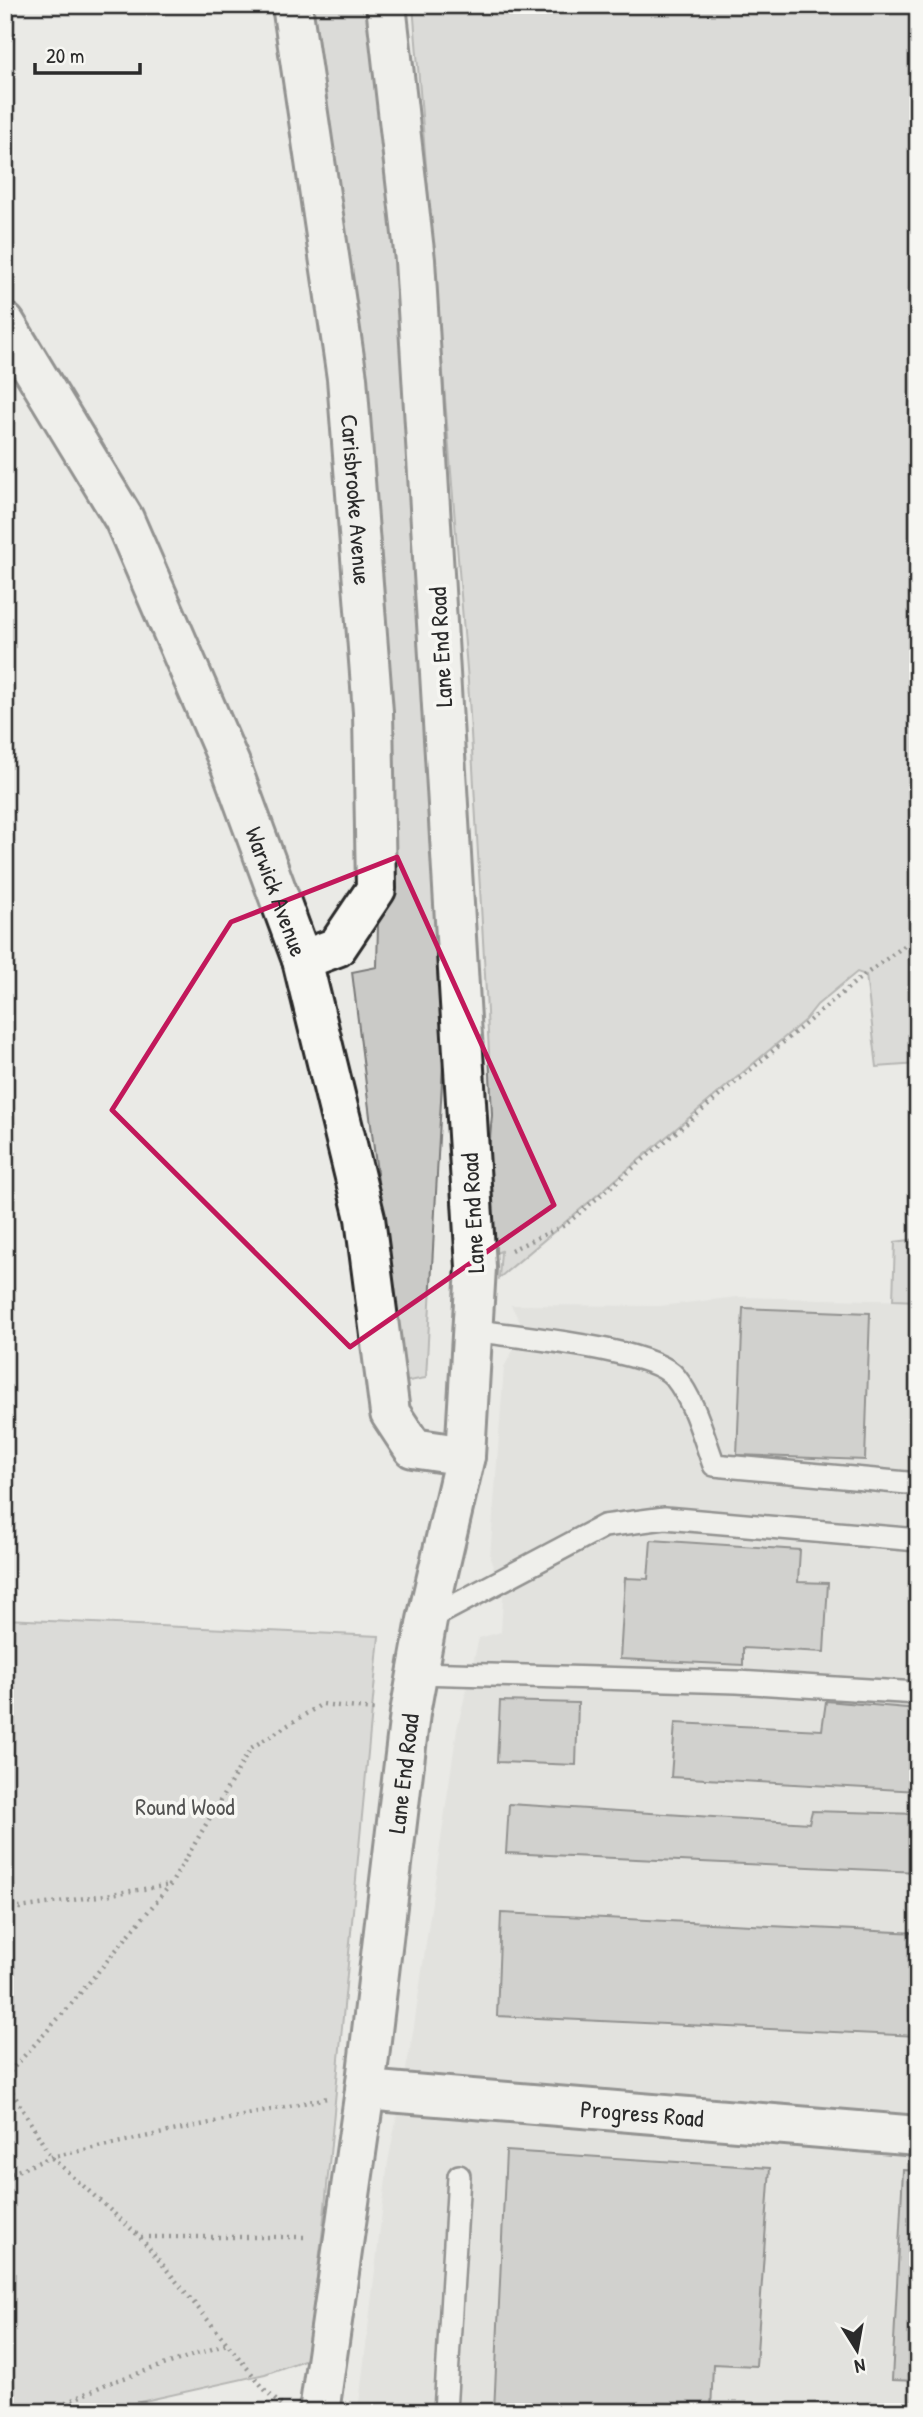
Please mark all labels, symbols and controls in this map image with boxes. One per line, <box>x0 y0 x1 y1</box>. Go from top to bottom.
scale bar <box>35 32 140 76</box>
text: 20 m <box>46 41 84 70</box>
street label: Carisbrooke Avenue <box>334 413 379 587</box>
street label: Lane End Road <box>421 586 459 708</box>
street label: Warwick Avenue <box>238 822 315 961</box>
street label: Lane End Road <box>453 1152 491 1274</box>
street label: Lane End Road <box>380 1712 426 1835</box>
park label: Round Wood <box>135 1790 235 1822</box>
street label: Progress Road <box>579 2092 705 2134</box>
north arrow <box>822 2316 892 2386</box>
text: N <box>853 2353 868 2380</box>

